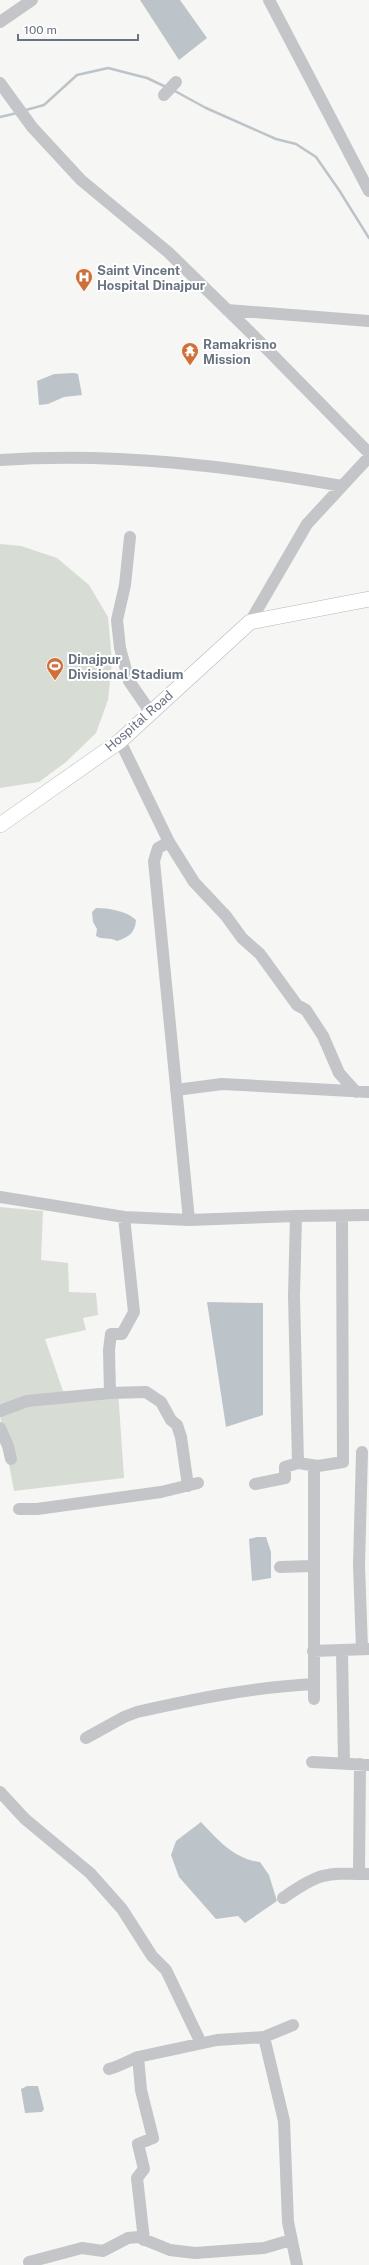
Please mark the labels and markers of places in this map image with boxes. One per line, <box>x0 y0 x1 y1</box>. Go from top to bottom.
place label: Saint Vincent Hospital Dinajpur <box>97 263 206 293</box>
hospital icon: Saint Vincent Hospital Dinajpur <box>74 267 94 292</box>
place label: Ramakrisno Mission <box>203 337 277 367</box>
temple icon: Ramakrisno Mission <box>180 341 200 366</box>
place label: Dinajpur Divisional Stadium <box>68 652 184 682</box>
sports icon: Dinajpur Divisional Stadium <box>45 656 65 681</box>

